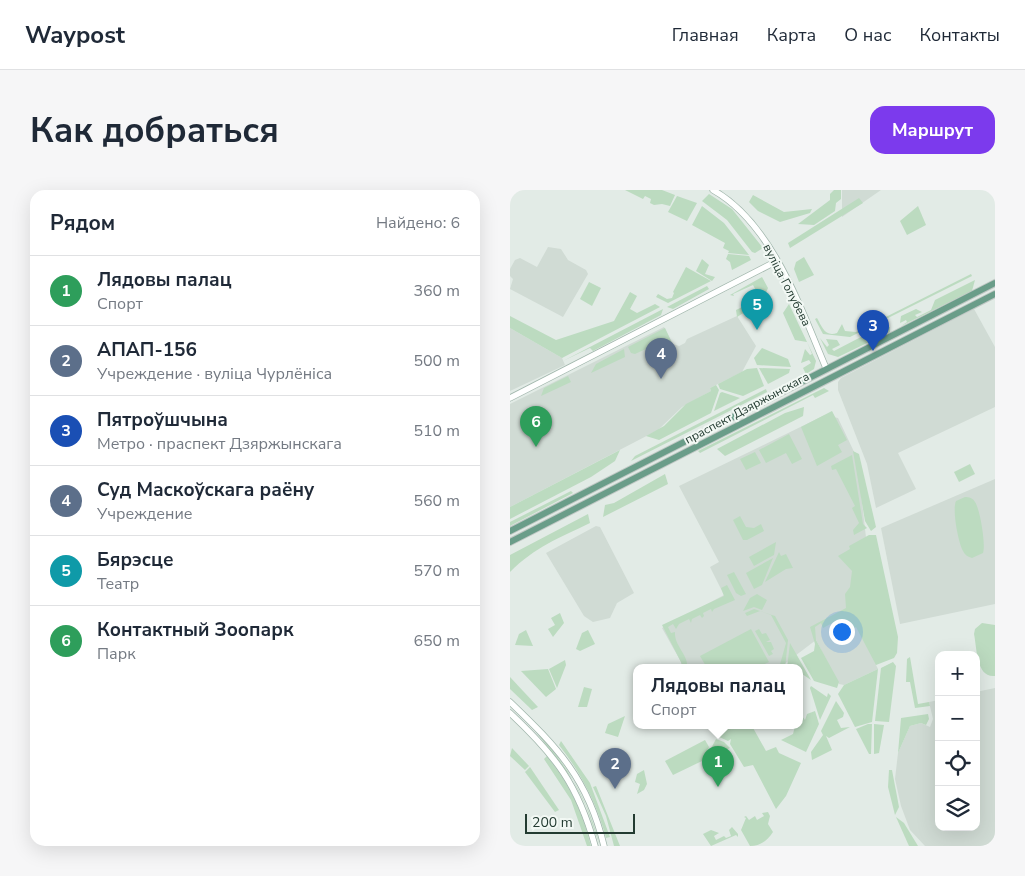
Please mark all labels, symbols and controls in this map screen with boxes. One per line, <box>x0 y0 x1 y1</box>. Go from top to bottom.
text: Waypost <box>25 19 125 51</box>
text: Главная <box>672 23 739 47</box>
text: Карта <box>767 23 816 47</box>
text: О нас <box>844 23 892 47</box>
text: Контакты <box>920 23 1000 47</box>
button: Маршрут <box>870 106 995 154</box>
text: Как добраться <box>30 107 279 154</box>
text: Рядом <box>50 209 115 237</box>
text: Найдено: 6 <box>376 212 460 234</box>
street label: вуліца Голубева <box>759 241 815 329</box>
text: Лядовы палац <box>97 267 232 293</box>
text: 1 <box>61 280 71 302</box>
text: 360 m <box>413 280 460 302</box>
pin: 5 <box>741 289 773 330</box>
text: Спорт <box>97 293 143 315</box>
pin: 3 <box>857 310 889 351</box>
text: АПАП-156 <box>97 337 197 363</box>
pin: 4 <box>645 338 677 379</box>
text: 2 <box>61 350 71 372</box>
text: 500 m <box>413 350 460 372</box>
text: Учреждение · вуліца Чурлёніса <box>97 363 332 385</box>
street label: праспект Дзяржынскага <box>682 368 812 448</box>
pin: 6 <box>520 406 552 447</box>
text: Пятроўшчына <box>97 407 228 433</box>
text: 3 <box>61 420 71 442</box>
text: 510 m <box>413 420 460 442</box>
text: Метро · праспект Дзяржынскага <box>97 433 342 455</box>
text: Суд Маскоўскага раёну <box>97 477 314 503</box>
text: 4 <box>61 490 71 512</box>
text: 560 m <box>413 490 460 512</box>
text: Учреждение <box>97 503 192 525</box>
text: Бярэсце <box>97 547 173 573</box>
text: 5 <box>61 560 71 582</box>
text: 570 m <box>413 560 460 582</box>
text: Театр <box>97 573 139 595</box>
text: Контактный Зоопарк <box>97 617 294 643</box>
your location <box>829 619 855 645</box>
text: 6 <box>61 630 71 652</box>
text: 650 m <box>413 630 460 652</box>
text: Парк <box>97 643 136 665</box>
map controls <box>935 651 980 831</box>
button: + <box>935 651 980 696</box>
popup <box>633 664 803 729</box>
text: Лядовы палац <box>651 673 785 699</box>
button: − <box>935 696 980 741</box>
text: Спорт <box>651 699 696 721</box>
button: locate <box>935 741 980 786</box>
pin: 1 <box>702 746 734 787</box>
pin: 2 <box>599 748 631 789</box>
button: layers <box>935 786 980 831</box>
scale bar <box>525 811 635 834</box>
text: 200 m <box>532 813 573 832</box>

